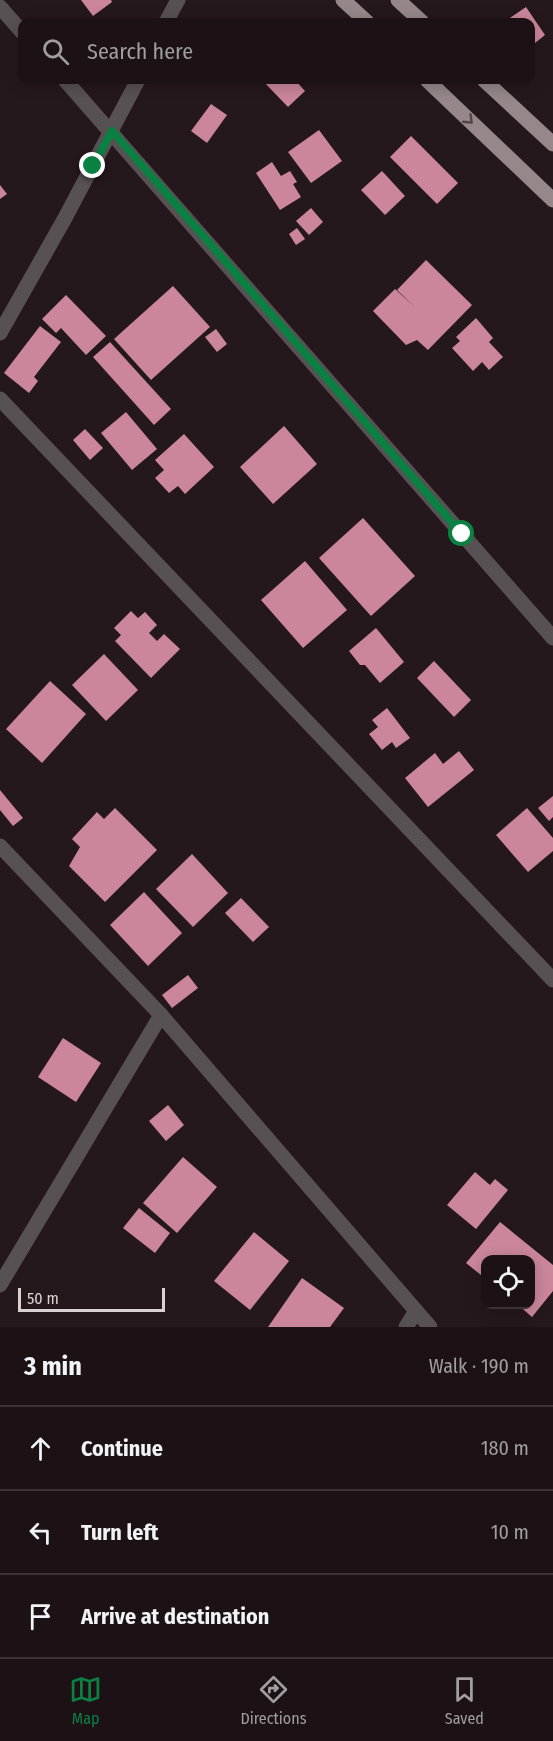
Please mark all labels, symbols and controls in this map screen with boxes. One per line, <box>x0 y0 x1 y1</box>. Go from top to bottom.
search box <box>18 18 535 84</box>
icon: search <box>39 35 72 68</box>
text: Search here <box>87 38 193 65</box>
one-way arrow <box>462 113 473 124</box>
route end <box>79 152 105 178</box>
route start <box>448 520 474 546</box>
map controls <box>481 1255 535 1309</box>
button: locate <box>481 1255 535 1309</box>
scale bar <box>18 1285 165 1312</box>
text: 50 m <box>27 1289 59 1308</box>
text: 3 min <box>24 1351 82 1382</box>
text: Walk · 190 m <box>429 1354 529 1378</box>
icon: ahead <box>24 1432 57 1465</box>
text: Continue <box>81 1435 163 1462</box>
text: 180 m <box>481 1436 529 1460</box>
icon: left <box>24 1516 57 1549</box>
text: Turn left <box>81 1519 159 1546</box>
text: 10 m <box>491 1520 529 1544</box>
icon: arrive <box>24 1600 57 1633</box>
text: Arrive at destination <box>81 1603 269 1630</box>
tab: Map <box>69 1673 102 1728</box>
tab: Directions <box>240 1673 307 1728</box>
tab: Saved <box>445 1673 484 1728</box>

